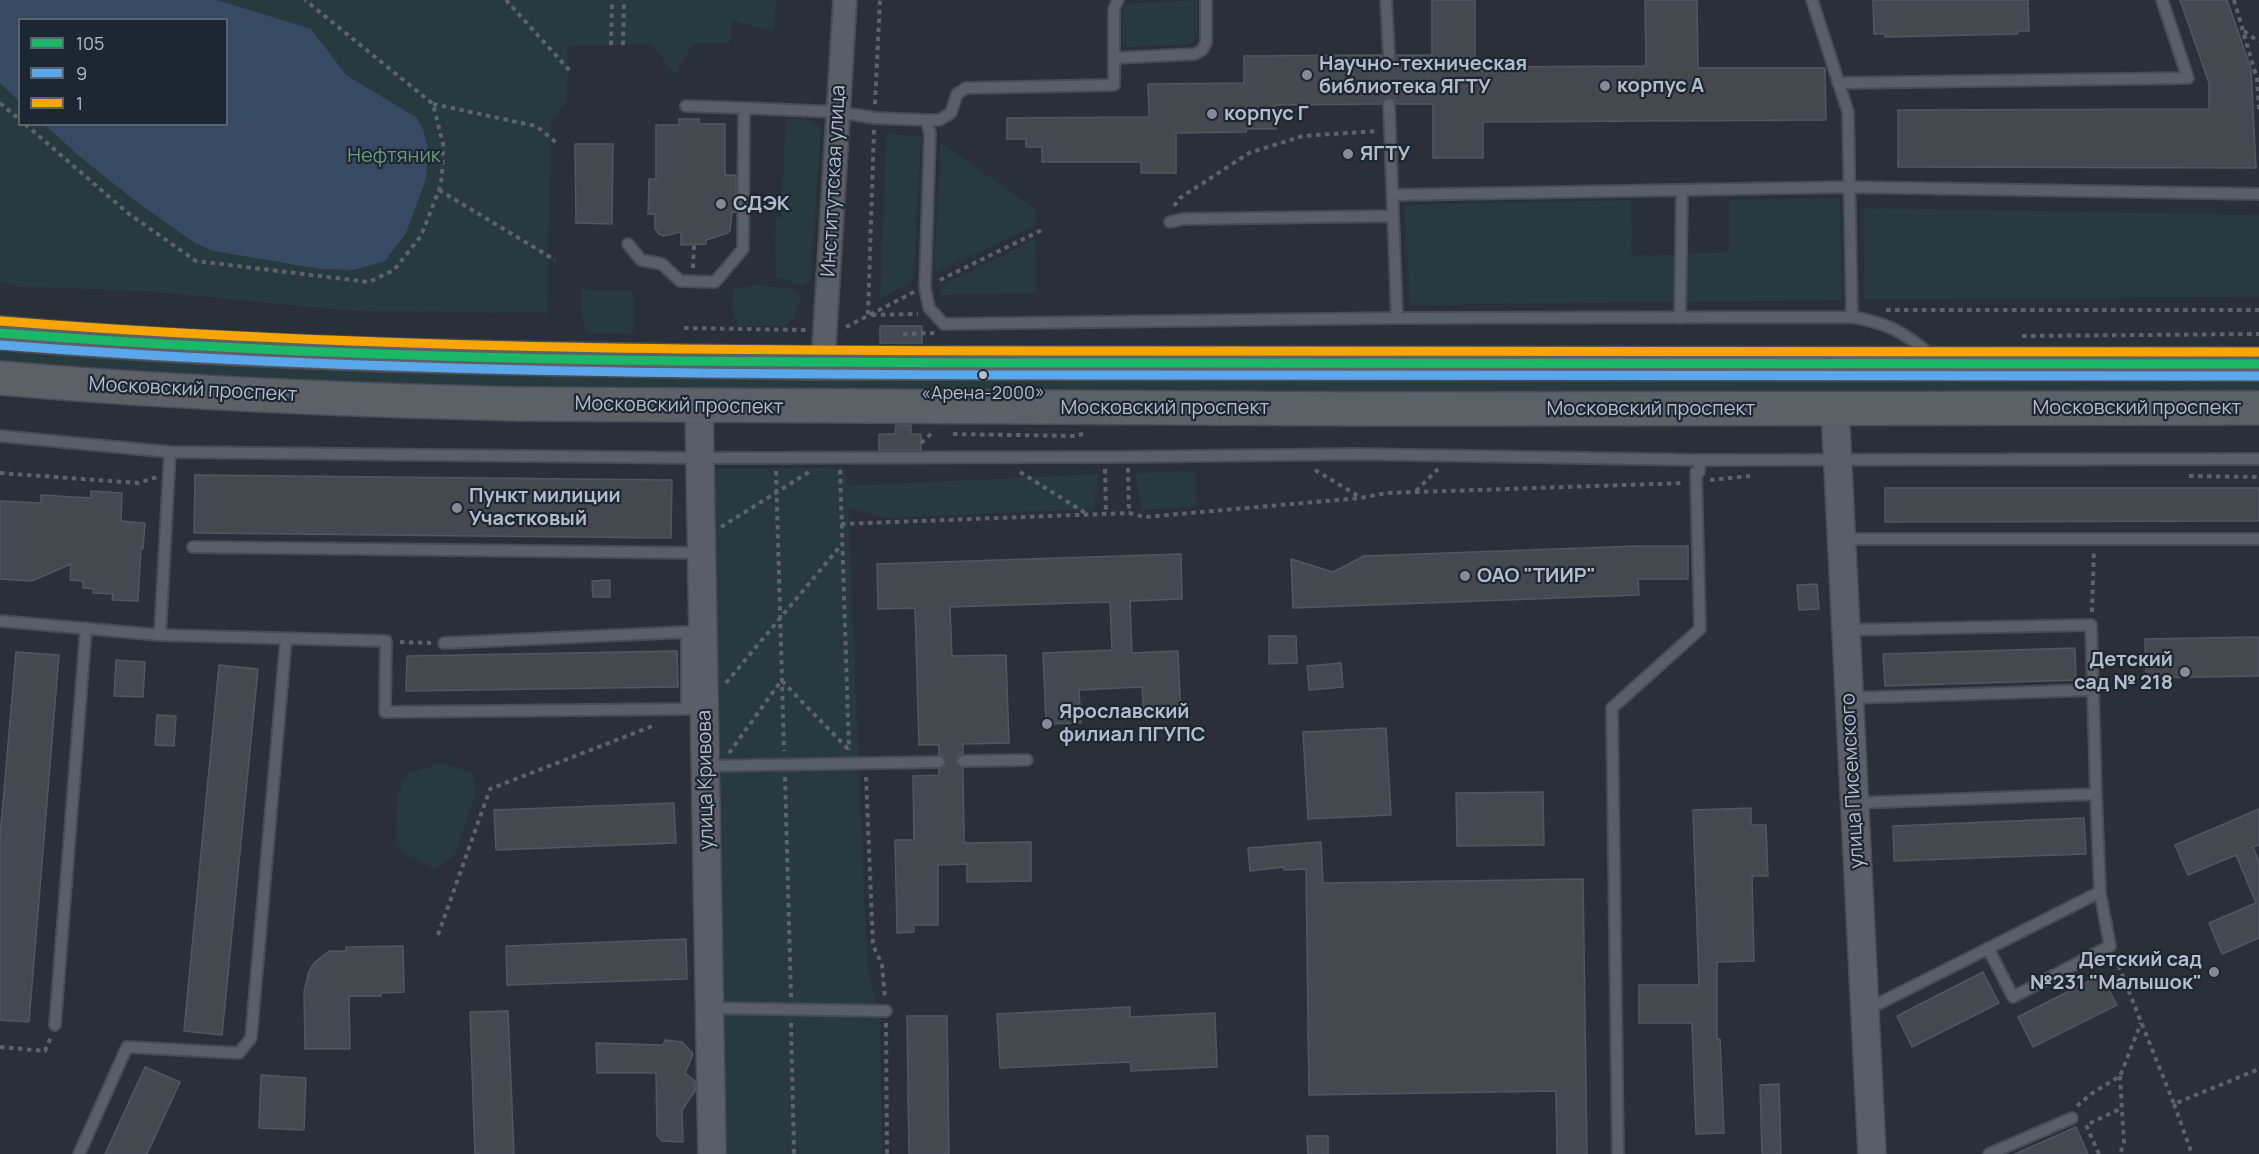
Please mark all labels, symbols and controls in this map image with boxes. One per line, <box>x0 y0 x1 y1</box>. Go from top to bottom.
legend <box>18 18 228 126</box>
text: 105 <box>76 31 104 55</box>
place label: Научно-техническая библиотека ЯГТУ <box>1319 52 1527 99</box>
text: 9 <box>76 61 87 85</box>
marker: Научно-техническая библиотека ЯГТУ <box>1300 68 1314 82</box>
place label: корпус А <box>1617 74 1704 98</box>
marker: корпус А <box>1598 79 1612 93</box>
street label: Институтская улица <box>817 85 851 277</box>
text: 1 <box>76 91 83 115</box>
place label: корпус Г <box>1224 102 1309 126</box>
marker: корпус Г <box>1205 107 1219 121</box>
place label: ЯГТУ <box>1360 142 1410 166</box>
park label: Нефтяник <box>347 144 441 168</box>
marker: ЯГТУ <box>1341 147 1355 161</box>
place label: СДЭК <box>733 192 790 216</box>
marker: СДЭК <box>714 197 728 211</box>
marker: «Арена-2000» <box>977 369 989 381</box>
street label: Московский проспект <box>88 373 298 407</box>
place label: «Арена-2000» <box>921 383 1045 405</box>
street label: Московский проспект <box>574 392 784 420</box>
street label: Московский проспект <box>1061 396 1269 420</box>
street label: Московский проспект <box>2033 396 2241 420</box>
street label: Московский проспект <box>1547 397 1755 421</box>
place label: Пункт милиции Участковый <box>469 484 621 531</box>
marker: Пункт милиции Участковый <box>450 501 464 515</box>
place label: ОАО "ТИИР" <box>1477 564 1596 588</box>
marker: ОАО "ТИИР" <box>1458 569 1472 583</box>
place label: Детский сад № 218 <box>2074 648 2173 695</box>
marker: Детский сад № 218 <box>2178 665 2192 679</box>
street label: улица Писемского <box>1836 693 1870 869</box>
place label: Ярославский филиал ПГУПС <box>1059 700 1205 747</box>
street label: улица Кривова <box>693 710 719 850</box>
marker: Ярославский филиал ПГУПС <box>1040 717 1054 731</box>
place label: Детский сад №231 "Малышок" <box>2030 948 2202 995</box>
marker: Детский сад №231 "Малышок" <box>2207 965 2221 979</box>

